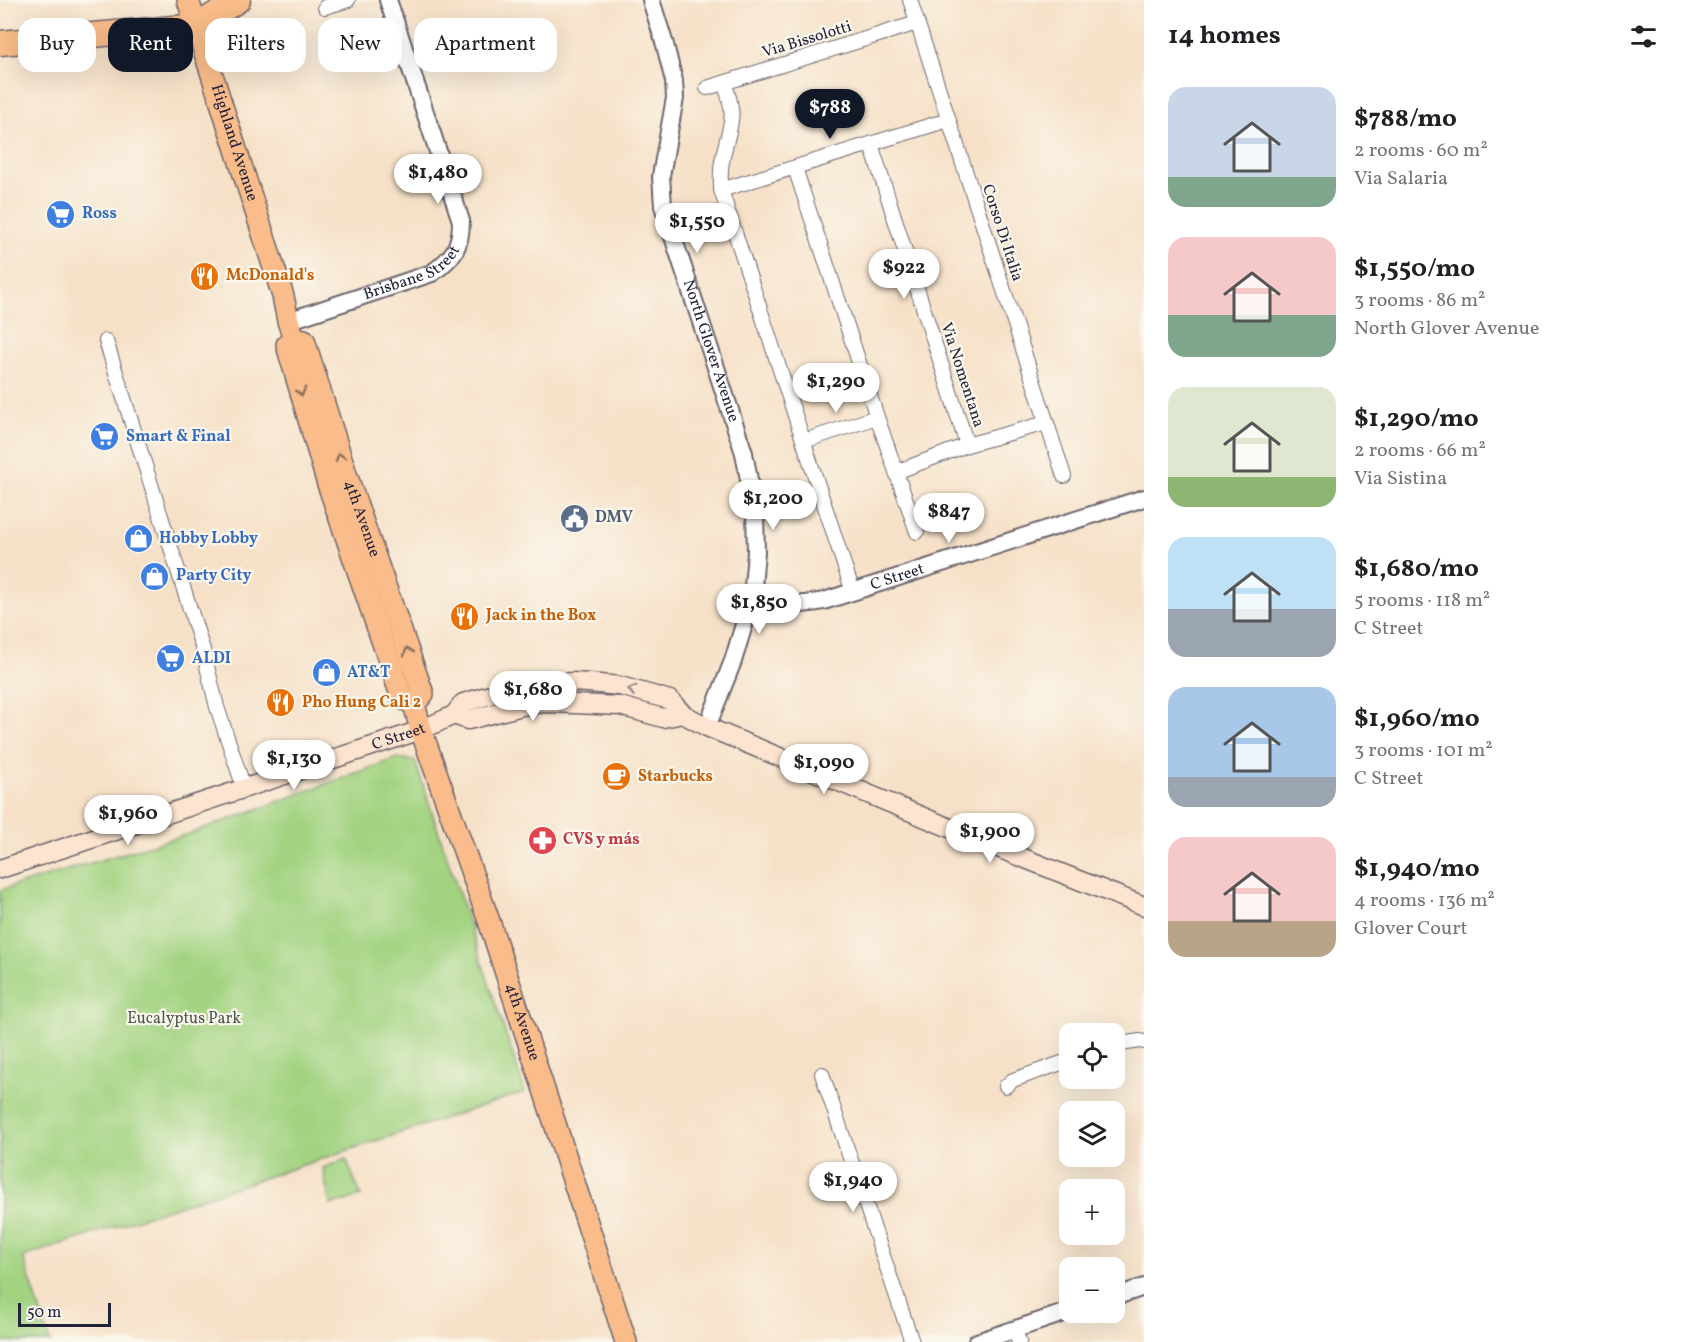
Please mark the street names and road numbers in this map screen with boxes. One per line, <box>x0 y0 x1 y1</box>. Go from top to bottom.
street label: Via Bissolotti <box>760 16 854 64</box>
street label: Highland Avenue <box>205 82 263 204</box>
street label: Corso Di Italia <box>976 182 1028 284</box>
street label: Brisbane Street <box>361 242 466 306</box>
street label: North Glover Avenue <box>677 277 744 425</box>
street label: Via Nomentana <box>935 320 989 430</box>
street label: 4th Avenue <box>338 477 385 560</box>
street label: C Street <box>868 558 928 596</box>
street label: C Street <box>369 718 430 756</box>
street label: 4th Avenue <box>499 981 545 1064</box>

